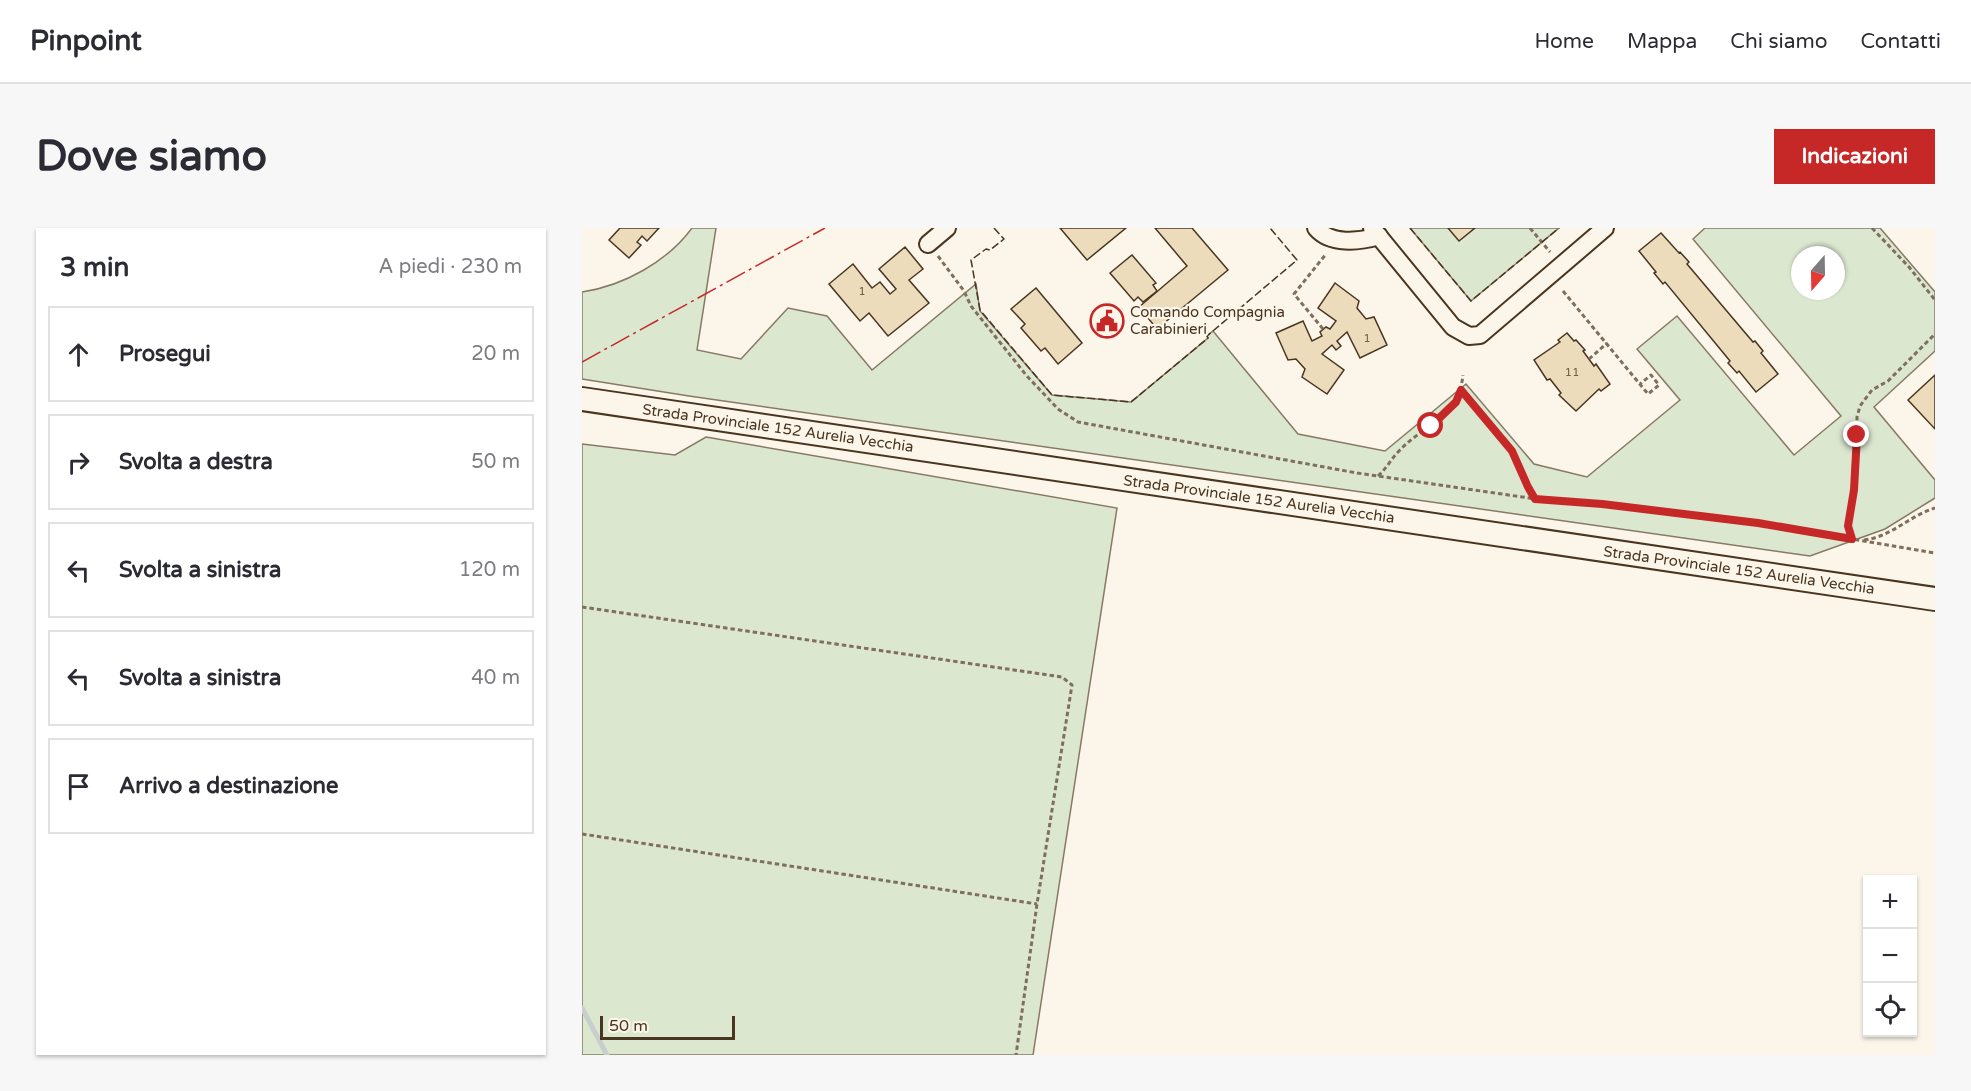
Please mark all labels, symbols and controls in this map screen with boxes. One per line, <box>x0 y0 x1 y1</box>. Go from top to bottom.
text: Pinpoint <box>30 24 142 58</box>
text: Home <box>1534 29 1594 54</box>
text: Mappa <box>1627 29 1697 54</box>
text: Chi siamo <box>1730 29 1828 54</box>
text: Contatti <box>1861 29 1941 54</box>
button: Indicazioni <box>1774 129 1935 184</box>
text: Dove siamo <box>36 131 267 182</box>
north arrow <box>1791 246 1845 300</box>
text: 3 min <box>60 252 129 283</box>
text: A piedi · 230 m <box>379 255 522 279</box>
house number: 1 <box>858 284 866 298</box>
public building icon: Comando Compagnia Carabinieri <box>1089 303 1125 339</box>
place label: Comando Compagnia Carabinieri <box>1130 303 1285 338</box>
house number: 1 <box>1363 331 1371 345</box>
icon: ahead <box>62 338 95 371</box>
text: Prosegui <box>119 341 211 367</box>
text: 20 m <box>471 342 520 366</box>
house number: 11 <box>1564 365 1580 379</box>
street label: Strada Provinciale 152 Aurelia Vecchia <box>641 400 915 456</box>
route start <box>1417 412 1443 438</box>
route end <box>1843 421 1869 447</box>
icon: right <box>62 446 95 479</box>
text: Svolta a destra <box>119 449 273 475</box>
text: 50 m <box>471 450 520 474</box>
street label: Strada Provinciale 152 Aurelia Vecchia <box>1122 471 1396 527</box>
street label: Strada Provinciale 152 Aurelia Vecchia <box>1602 542 1876 598</box>
icon: left <box>62 554 95 587</box>
text: Svolta a sinistra <box>119 557 281 583</box>
text: 120 m <box>459 558 520 582</box>
icon: left <box>62 662 95 695</box>
text: Svolta a sinistra <box>119 665 281 691</box>
text: 40 m <box>471 666 520 690</box>
icon: arrive <box>62 770 95 803</box>
text: Arrivo a destinazione <box>119 773 338 799</box>
map controls <box>1863 875 1917 1037</box>
button: + <box>1863 875 1917 929</box>
button: − <box>1863 929 1917 983</box>
button: locate <box>1863 983 1917 1037</box>
scale bar <box>600 1013 735 1040</box>
text: 50 m <box>609 1016 648 1036</box>

